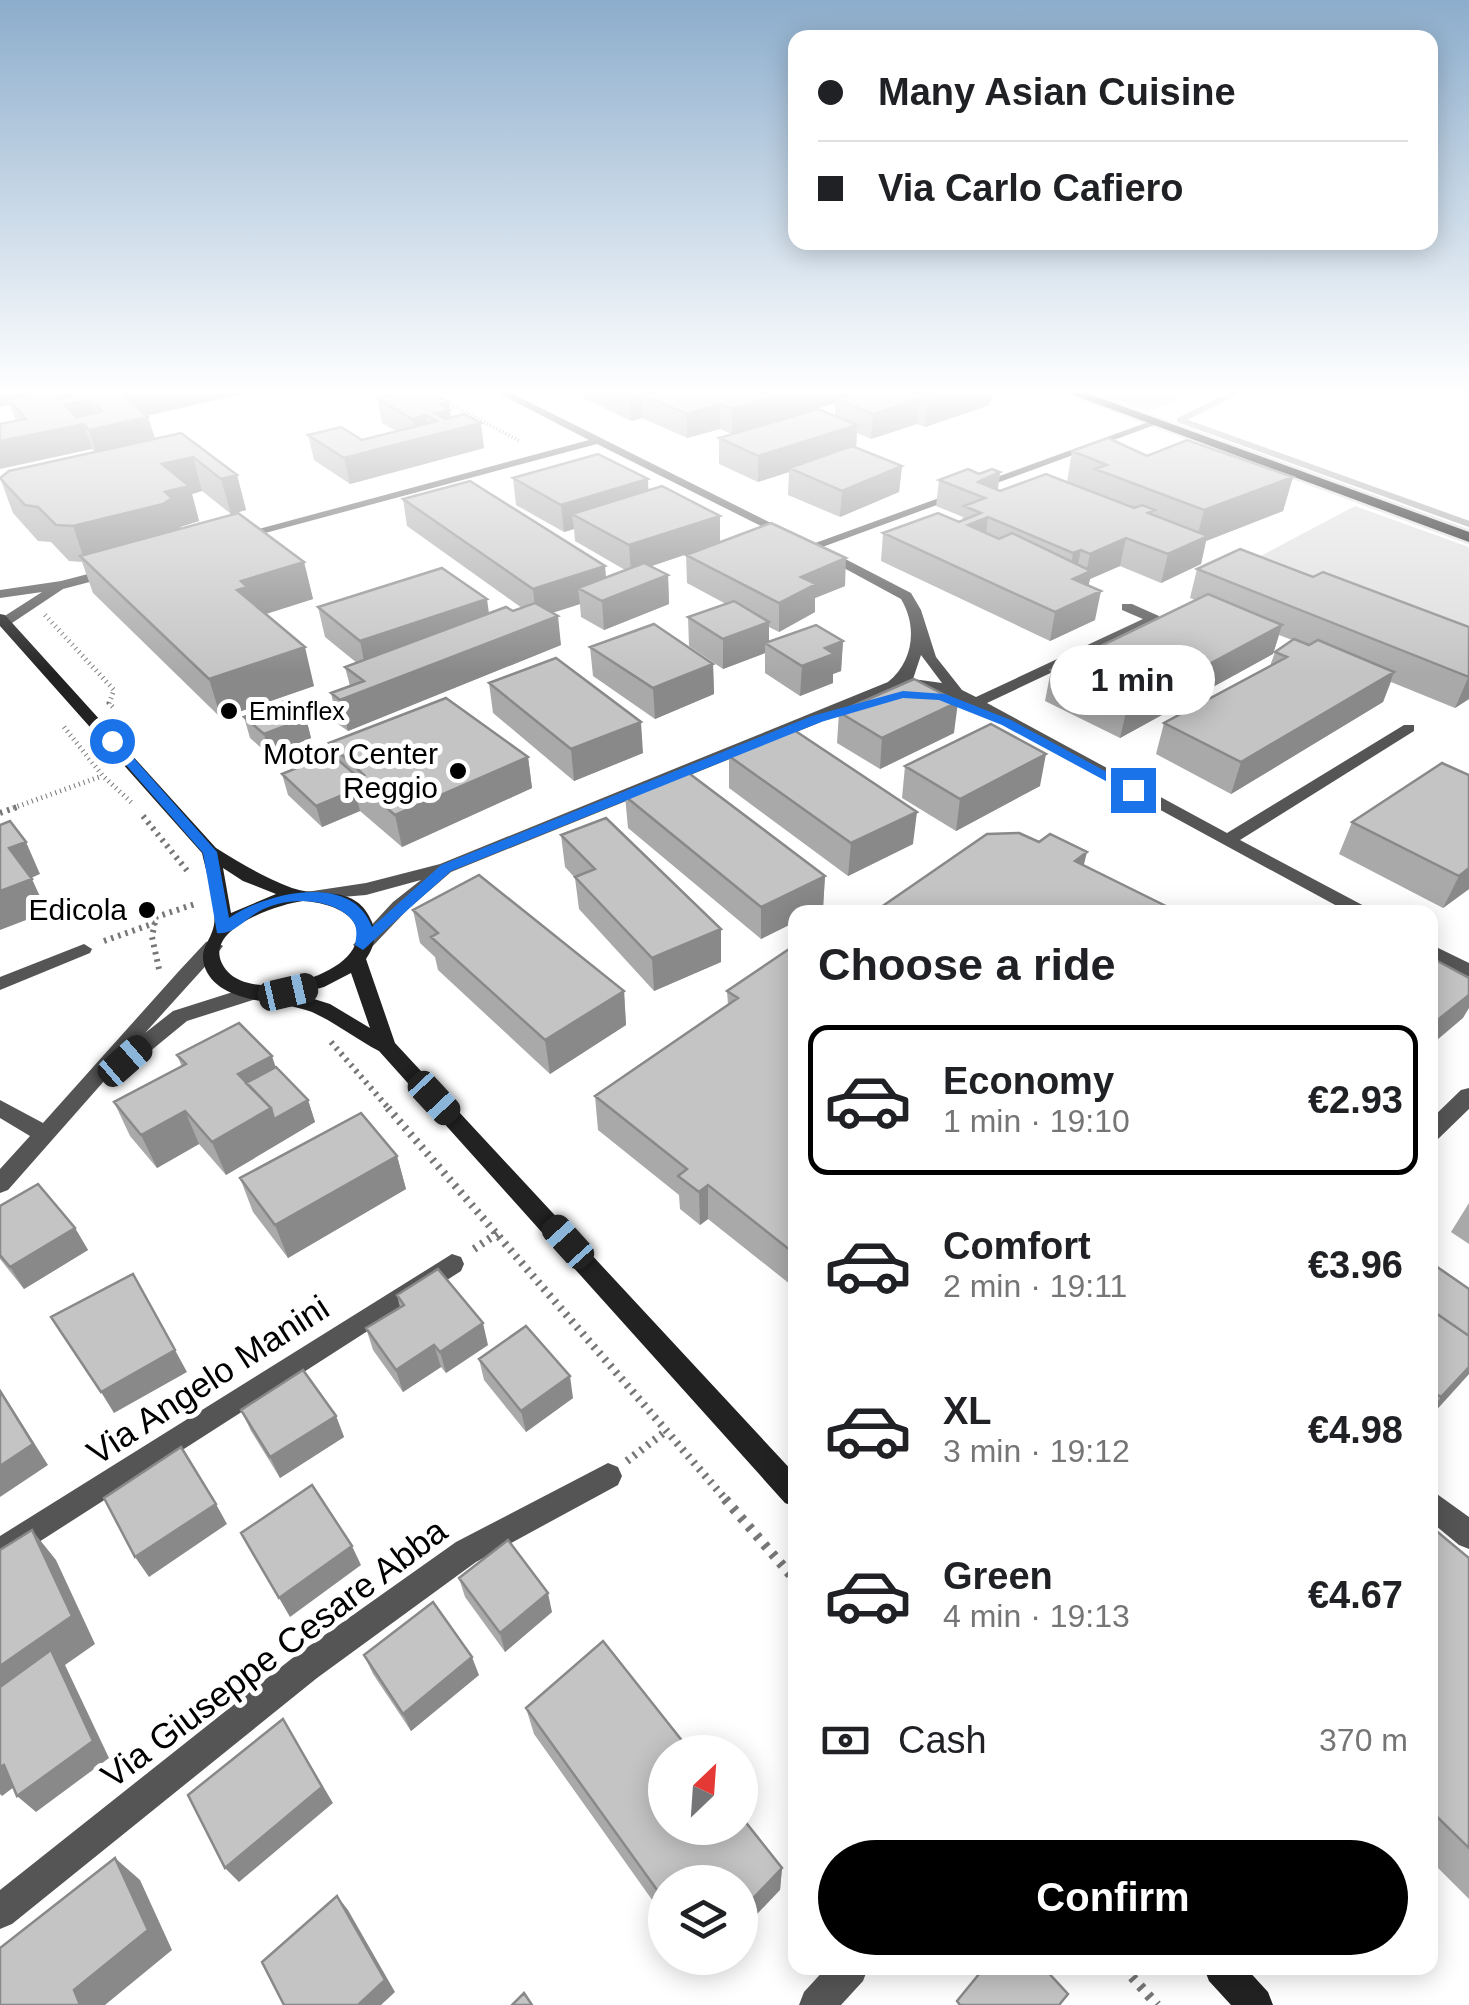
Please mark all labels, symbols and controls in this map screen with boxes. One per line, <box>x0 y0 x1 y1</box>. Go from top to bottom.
text: Many Asian Cuisine <box>878 71 1236 113</box>
text: Via Carlo Cafiero <box>878 167 1184 209</box>
callout: 1 min <box>1050 645 1216 715</box>
text: 1 min <box>1091 662 1174 698</box>
place label: Eminflex <box>249 697 345 725</box>
marker: Eminflex <box>218 700 240 722</box>
route start <box>90 719 135 764</box>
place label: Motor Center Reggio <box>263 737 438 804</box>
marker: Motor Center Reggio <box>447 760 469 782</box>
route end <box>1111 768 1156 813</box>
place label: Edicola <box>29 893 127 926</box>
marker: Edicola <box>136 899 158 921</box>
text: Choose a ride <box>818 939 1116 990</box>
car <box>255 971 321 1013</box>
car <box>93 1030 157 1092</box>
icon: car <box>823 1055 913 1145</box>
text: Economy <box>943 1060 1114 1102</box>
car <box>403 1066 465 1130</box>
text: €2.93 <box>1308 1079 1403 1121</box>
text: 1 min · 19:10 <box>943 1103 1130 1139</box>
car <box>537 1210 599 1274</box>
icon: car <box>823 1220 913 1310</box>
text: Comfort <box>943 1225 1091 1267</box>
text: €3.96 <box>1308 1244 1403 1286</box>
text: 2 min · 19:11 <box>943 1268 1127 1304</box>
street label: Via Angelo Manini <box>80 1287 336 1472</box>
icon: car <box>823 1385 913 1475</box>
text: XL <box>943 1390 992 1432</box>
text: €4.98 <box>1308 1409 1403 1451</box>
text: 3 min · 19:12 <box>943 1433 1130 1469</box>
street label: Via Giuseppe Cesare Abba <box>94 1510 454 1795</box>
icon: car <box>823 1550 913 1640</box>
text: Green <box>943 1555 1053 1597</box>
text: €4.67 <box>1308 1574 1403 1616</box>
text: 4 min · 19:13 <box>943 1598 1130 1634</box>
icon: cash <box>818 1713 873 1768</box>
text: Cash <box>898 1719 987 1761</box>
text: 370 m <box>1319 1722 1408 1758</box>
north arrow <box>648 1735 758 1845</box>
map controls <box>648 1735 758 1975</box>
button: Confirm <box>818 1840 1408 1955</box>
button: layers <box>648 1865 758 1975</box>

